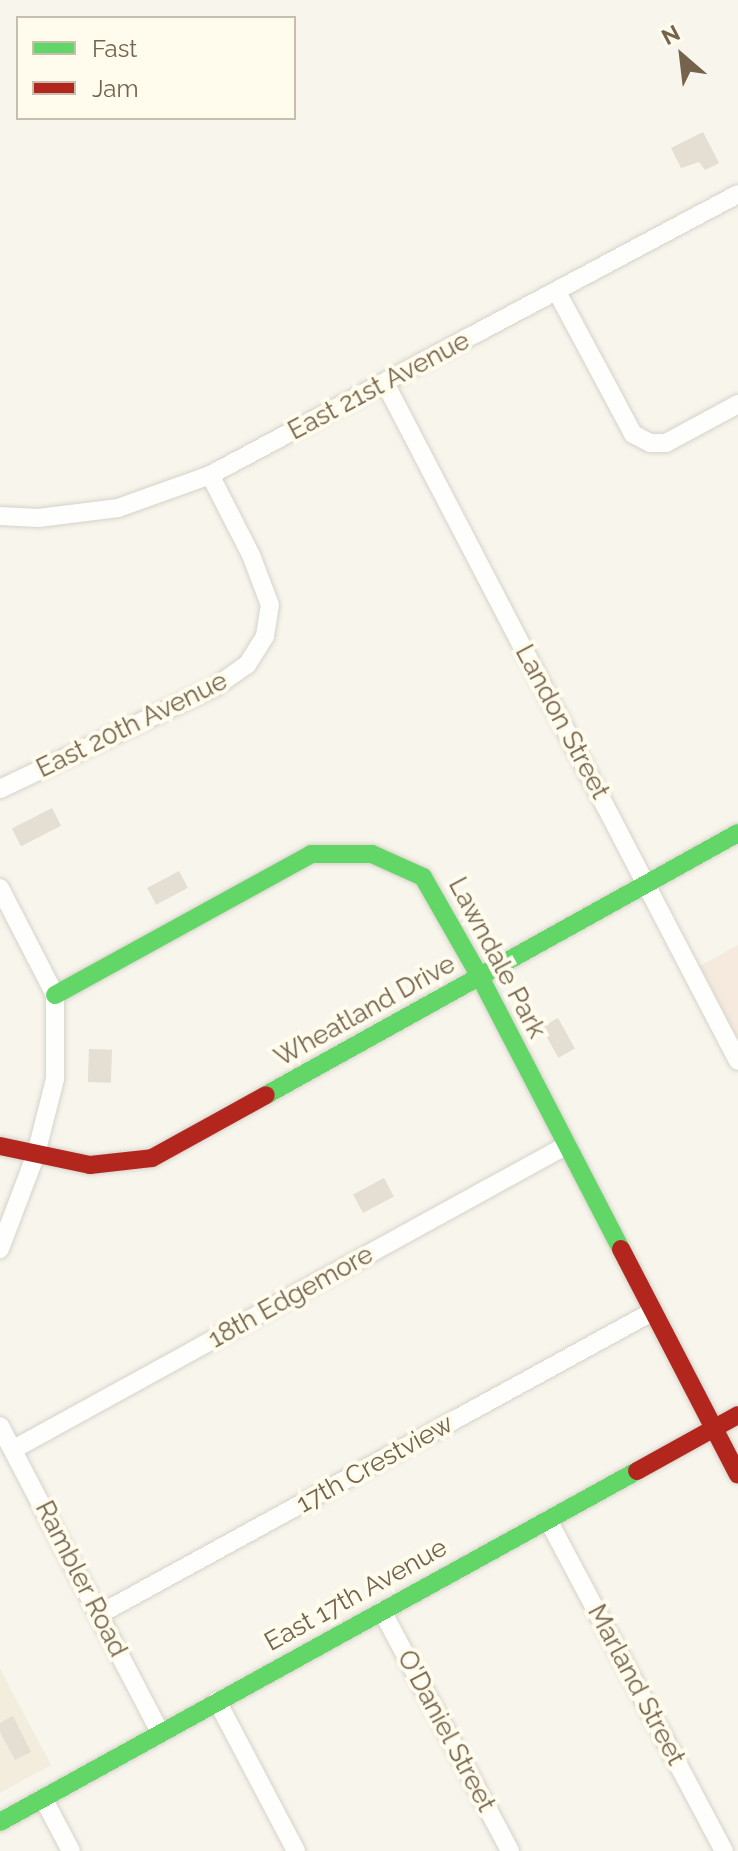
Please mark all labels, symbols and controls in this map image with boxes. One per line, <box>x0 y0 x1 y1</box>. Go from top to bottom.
legend <box>16 16 296 120</box>
north arrow <box>642 16 722 96</box>
text: N <box>657 19 684 50</box>
text: Fast <box>92 34 137 63</box>
text: Jam <box>92 74 138 103</box>
street label: East 21st Avenue <box>283 325 475 447</box>
street label: Landon Street <box>508 640 616 804</box>
street label: East 20th Avenue <box>31 665 233 785</box>
street label: Lawndale Park <box>442 872 552 1044</box>
street label: Wheatland Drive <box>269 948 461 1074</box>
street label: 18th Edgemore <box>203 1239 379 1355</box>
street label: 17th Crestview <box>291 1408 459 1520</box>
street label: Rambler Road <box>28 1496 134 1662</box>
street label: East 17th Avenue <box>259 1532 453 1658</box>
street label: Marland Street <box>581 1599 691 1771</box>
street label: O'Daniel Street <box>390 1645 502 1817</box>

